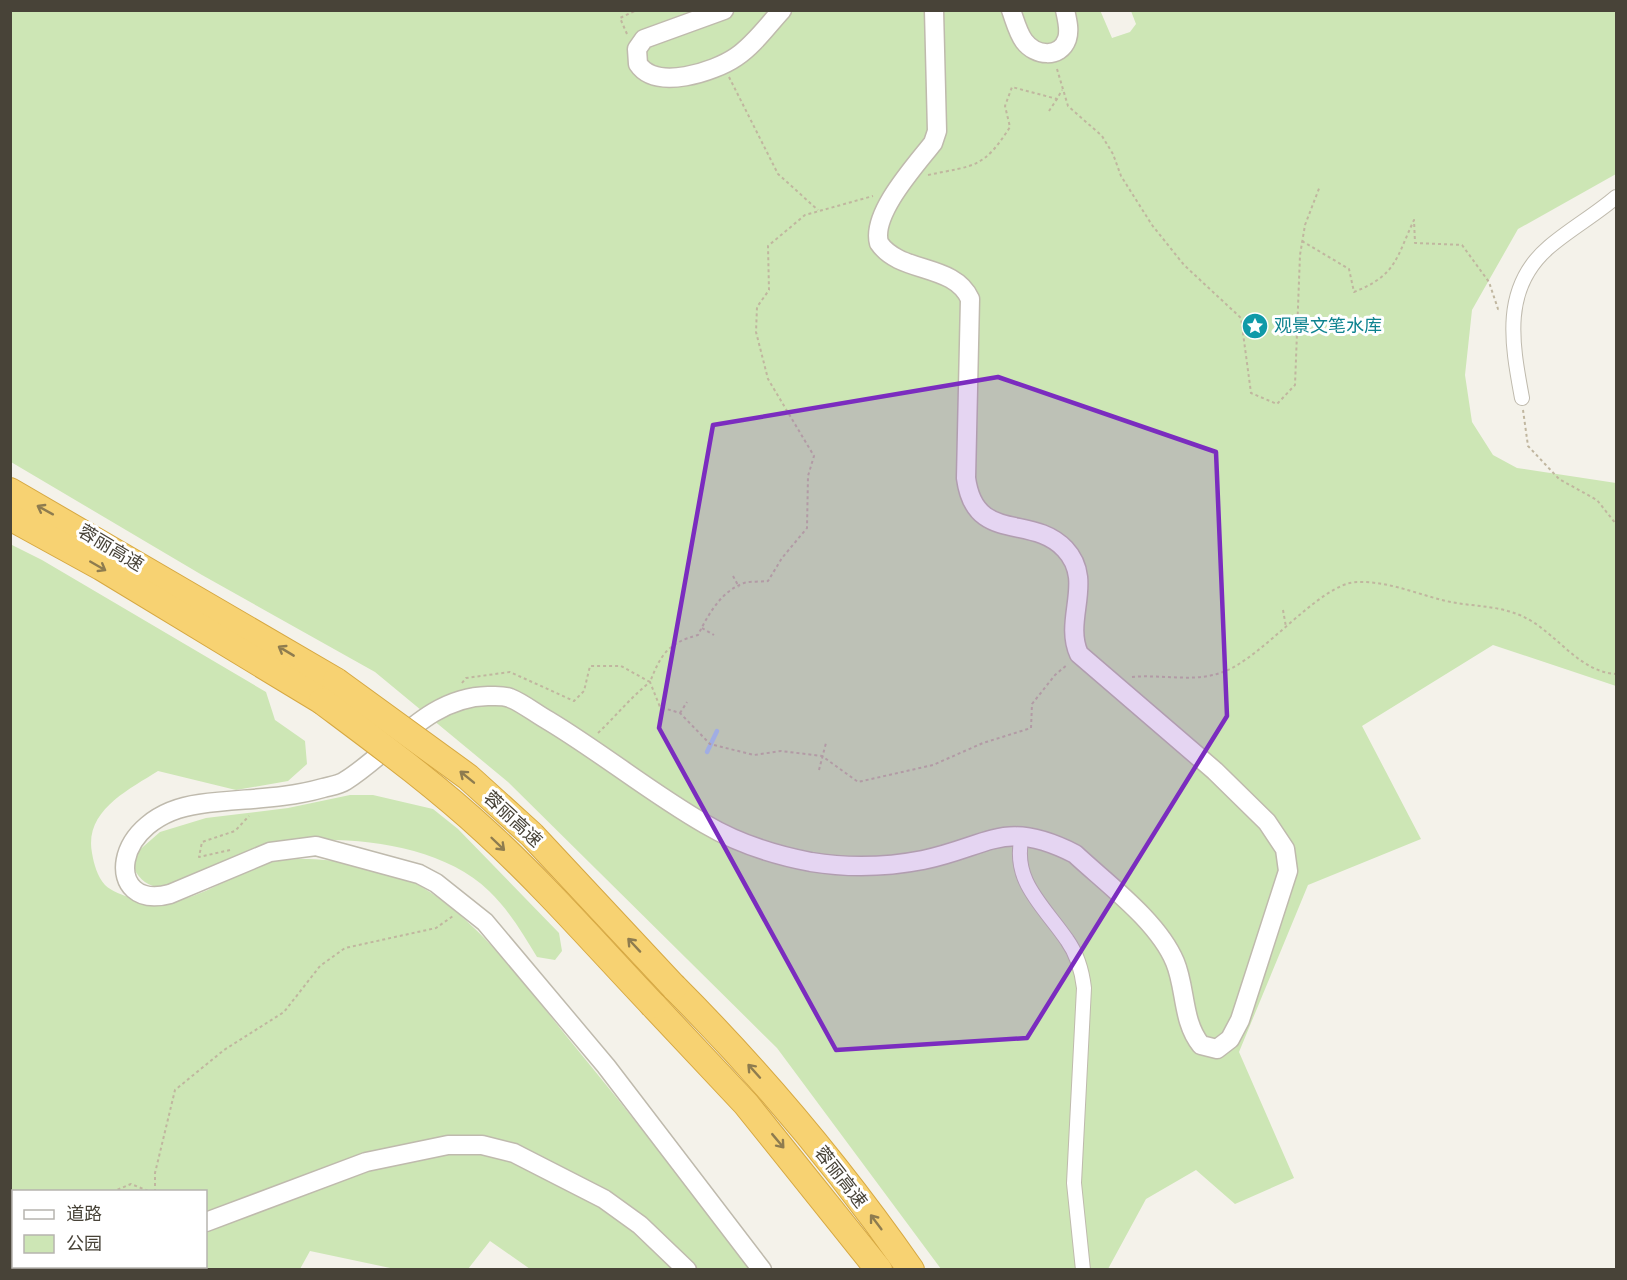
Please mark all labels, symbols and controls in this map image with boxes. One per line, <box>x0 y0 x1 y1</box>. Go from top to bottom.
place icon: 观景文笔水库 <box>1240 311 1270 341</box>
place label: 观景文笔水库 <box>1274 315 1382 336</box>
one-way arrow <box>37 504 54 516</box>
street label: 蓉丽高速 <box>75 520 148 575</box>
one-way arrow <box>89 560 106 572</box>
one-way arrow <box>278 645 295 657</box>
one-way arrow <box>459 770 475 783</box>
street label: 蓉丽高速 <box>480 786 547 851</box>
one-way arrow <box>491 836 506 851</box>
one-way arrow <box>627 937 641 952</box>
one-way arrow <box>747 1063 761 1078</box>
one-way arrow <box>771 1133 785 1148</box>
street label: 蓉丽高速 <box>811 1142 872 1212</box>
legend <box>12 1190 207 1268</box>
text: 道路 <box>66 1203 102 1224</box>
one-way arrow <box>870 1215 883 1231</box>
text: 公园 <box>66 1233 102 1254</box>

